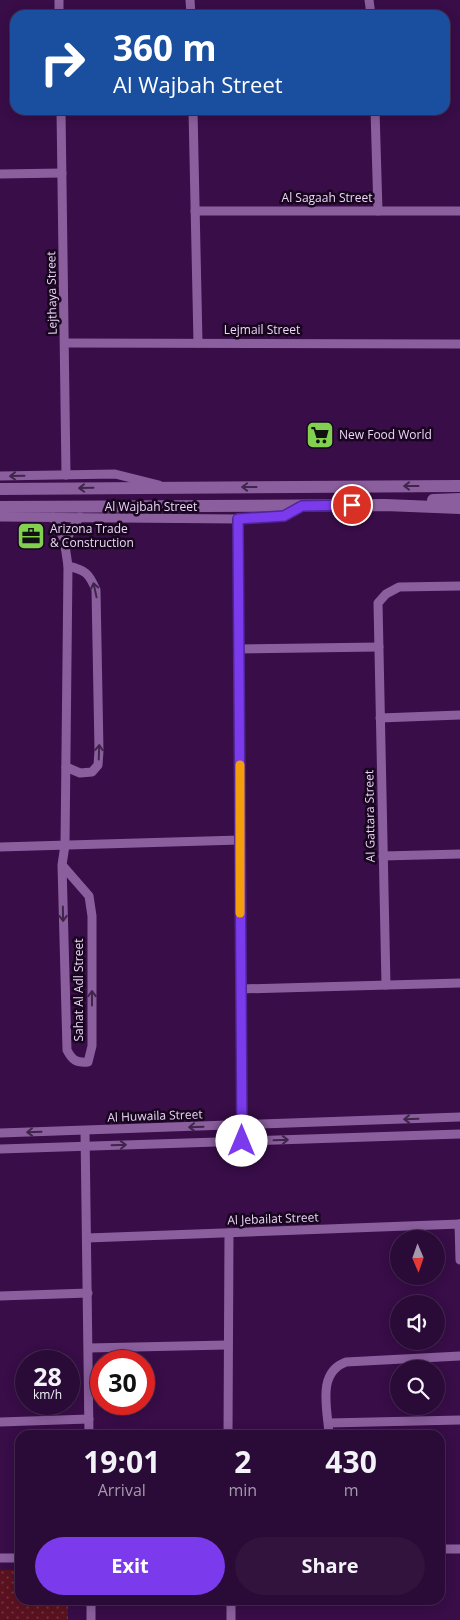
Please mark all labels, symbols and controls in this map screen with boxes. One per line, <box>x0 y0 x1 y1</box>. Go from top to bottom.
text: 360 m <box>113 24 217 71</box>
icon: right <box>30 30 95 95</box>
text: Al Wajbah Street <box>113 69 283 99</box>
street label: Al Sagaah Street <box>282 189 372 206</box>
street label: Lejthaya Street <box>42 251 61 335</box>
street label: Lejmail Street <box>224 321 300 338</box>
supermarket icon: New Food World <box>305 420 335 450</box>
place label: New Food World <box>339 426 432 443</box>
one-way arrow <box>9 471 26 481</box>
one-way arrow <box>404 481 420 491</box>
one-way arrow <box>241 482 258 492</box>
one-way arrow <box>79 483 95 493</box>
pin <box>331 484 373 526</box>
icon: arrive <box>338 491 366 519</box>
street label: Al Wajbah Street <box>105 498 197 515</box>
place label: Arizona Trade & Construction <box>50 520 134 551</box>
office icon: Arizona Trade & Construction <box>16 521 46 551</box>
one-way arrow <box>89 583 99 599</box>
one-way arrow <box>94 745 103 761</box>
street label: Al Gattara Street <box>360 770 379 862</box>
one-way arrow <box>59 906 68 922</box>
street label: Sahat Al Adl Street <box>70 939 87 1042</box>
one-way arrow <box>87 990 97 1006</box>
street label: Al Huwaila Street <box>107 1105 203 1126</box>
position arrow <box>215 1114 267 1166</box>
one-way arrow <box>404 1114 420 1124</box>
one-way arrow <box>189 1122 205 1131</box>
one-way arrow <box>26 1127 42 1137</box>
one-way arrow <box>273 1135 289 1144</box>
one-way arrow <box>110 1140 126 1150</box>
street label: Al Jebailat Street <box>227 1208 319 1229</box>
north arrow <box>390 1230 445 1285</box>
map controls <box>390 1230 445 1415</box>
button: sound <box>390 1295 445 1350</box>
speed limit sign: 30 <box>90 1350 155 1415</box>
text: 28 <box>33 1359 62 1393</box>
button: search <box>390 1360 445 1415</box>
text: km/h <box>33 1386 62 1403</box>
text: 19:01 <box>83 1441 160 1482</box>
text: 2 <box>234 1441 251 1482</box>
text: 430 <box>325 1441 377 1482</box>
text: Arrival <box>98 1479 146 1501</box>
text: min <box>229 1479 257 1501</box>
text: m <box>344 1479 359 1501</box>
button: Exit <box>35 1537 225 1595</box>
button: Share <box>235 1537 425 1595</box>

